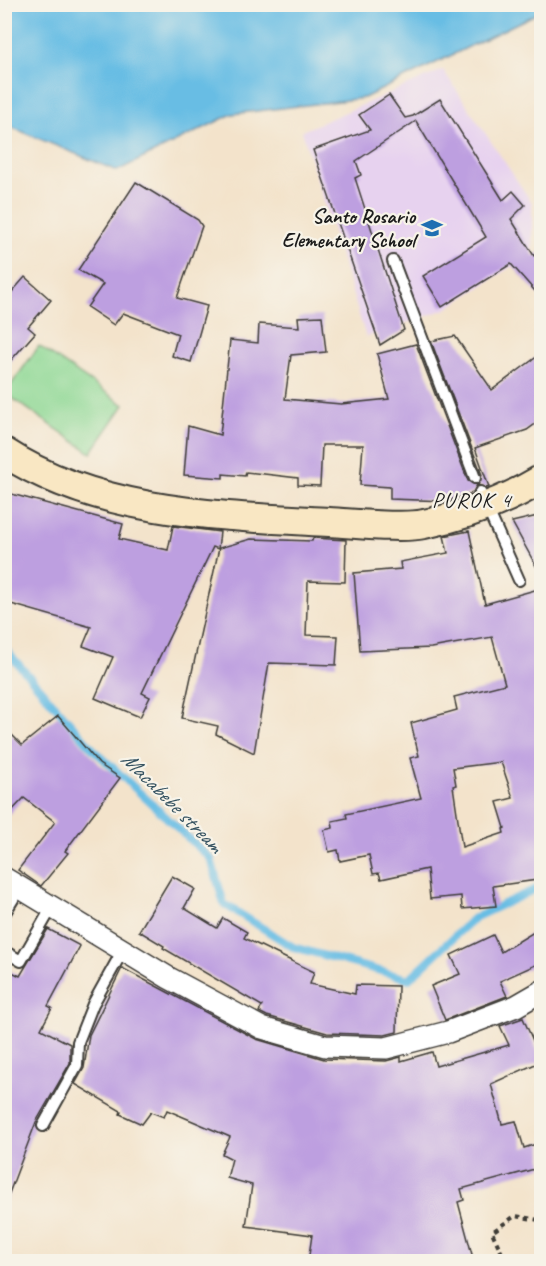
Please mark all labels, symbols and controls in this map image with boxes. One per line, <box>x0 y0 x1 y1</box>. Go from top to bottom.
place label: Santo Rosario Elementary School <box>282 203 419 253</box>
school or university icon: Santo Rosario Elementary School <box>420 216 444 240</box>
district label: PUROK 4 <box>432 486 513 514</box>
water label: Macabebe stream <box>115 745 230 860</box>

